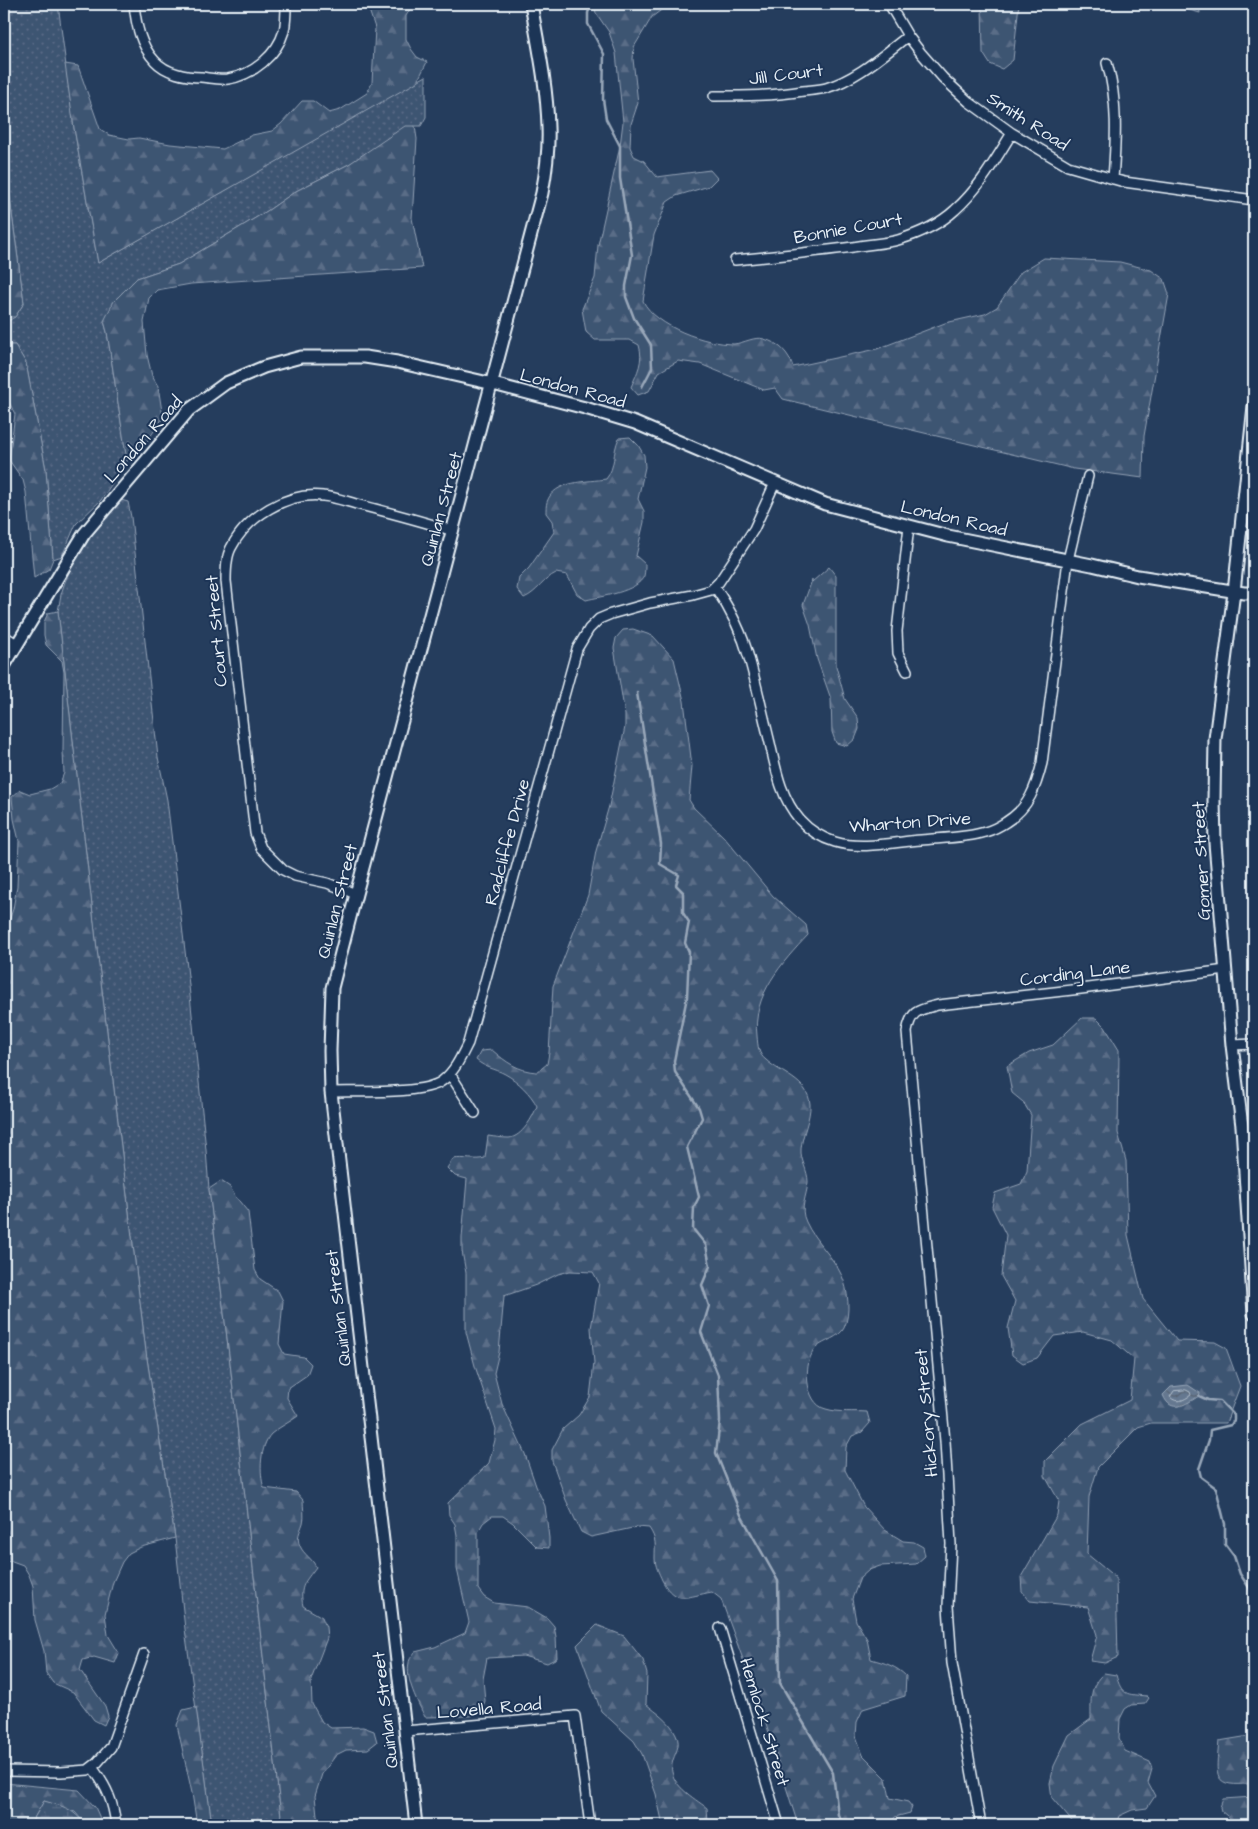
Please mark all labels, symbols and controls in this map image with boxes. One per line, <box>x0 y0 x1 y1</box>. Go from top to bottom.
street label: Jill Court <box>748 57 825 91</box>
street label: Smith Road <box>982 86 1074 157</box>
street label: Bonnie Court <box>792 207 905 250</box>
street label: London Road <box>517 362 629 415</box>
street label: London Road <box>98 390 188 488</box>
street label: Quinlan Street <box>414 448 469 569</box>
street label: London Road <box>898 494 1010 543</box>
street label: Court Street <box>199 573 234 688</box>
street label: Radcliffe Drive <box>479 776 536 908</box>
street label: Gomer Street <box>1186 800 1217 921</box>
street label: Wharton Drive <box>848 806 972 839</box>
street label: Quinlan Street <box>311 840 364 961</box>
street label: Cording Lane <box>1019 954 1132 994</box>
street label: Quinlan Street <box>319 1247 358 1368</box>
street label: Hickory Street <box>908 1347 946 1478</box>
street label: Quinlan Street <box>366 1649 405 1770</box>
street label: Hemlock Street <box>733 1655 796 1790</box>
street label: Lovella Road <box>436 1691 542 1726</box>

